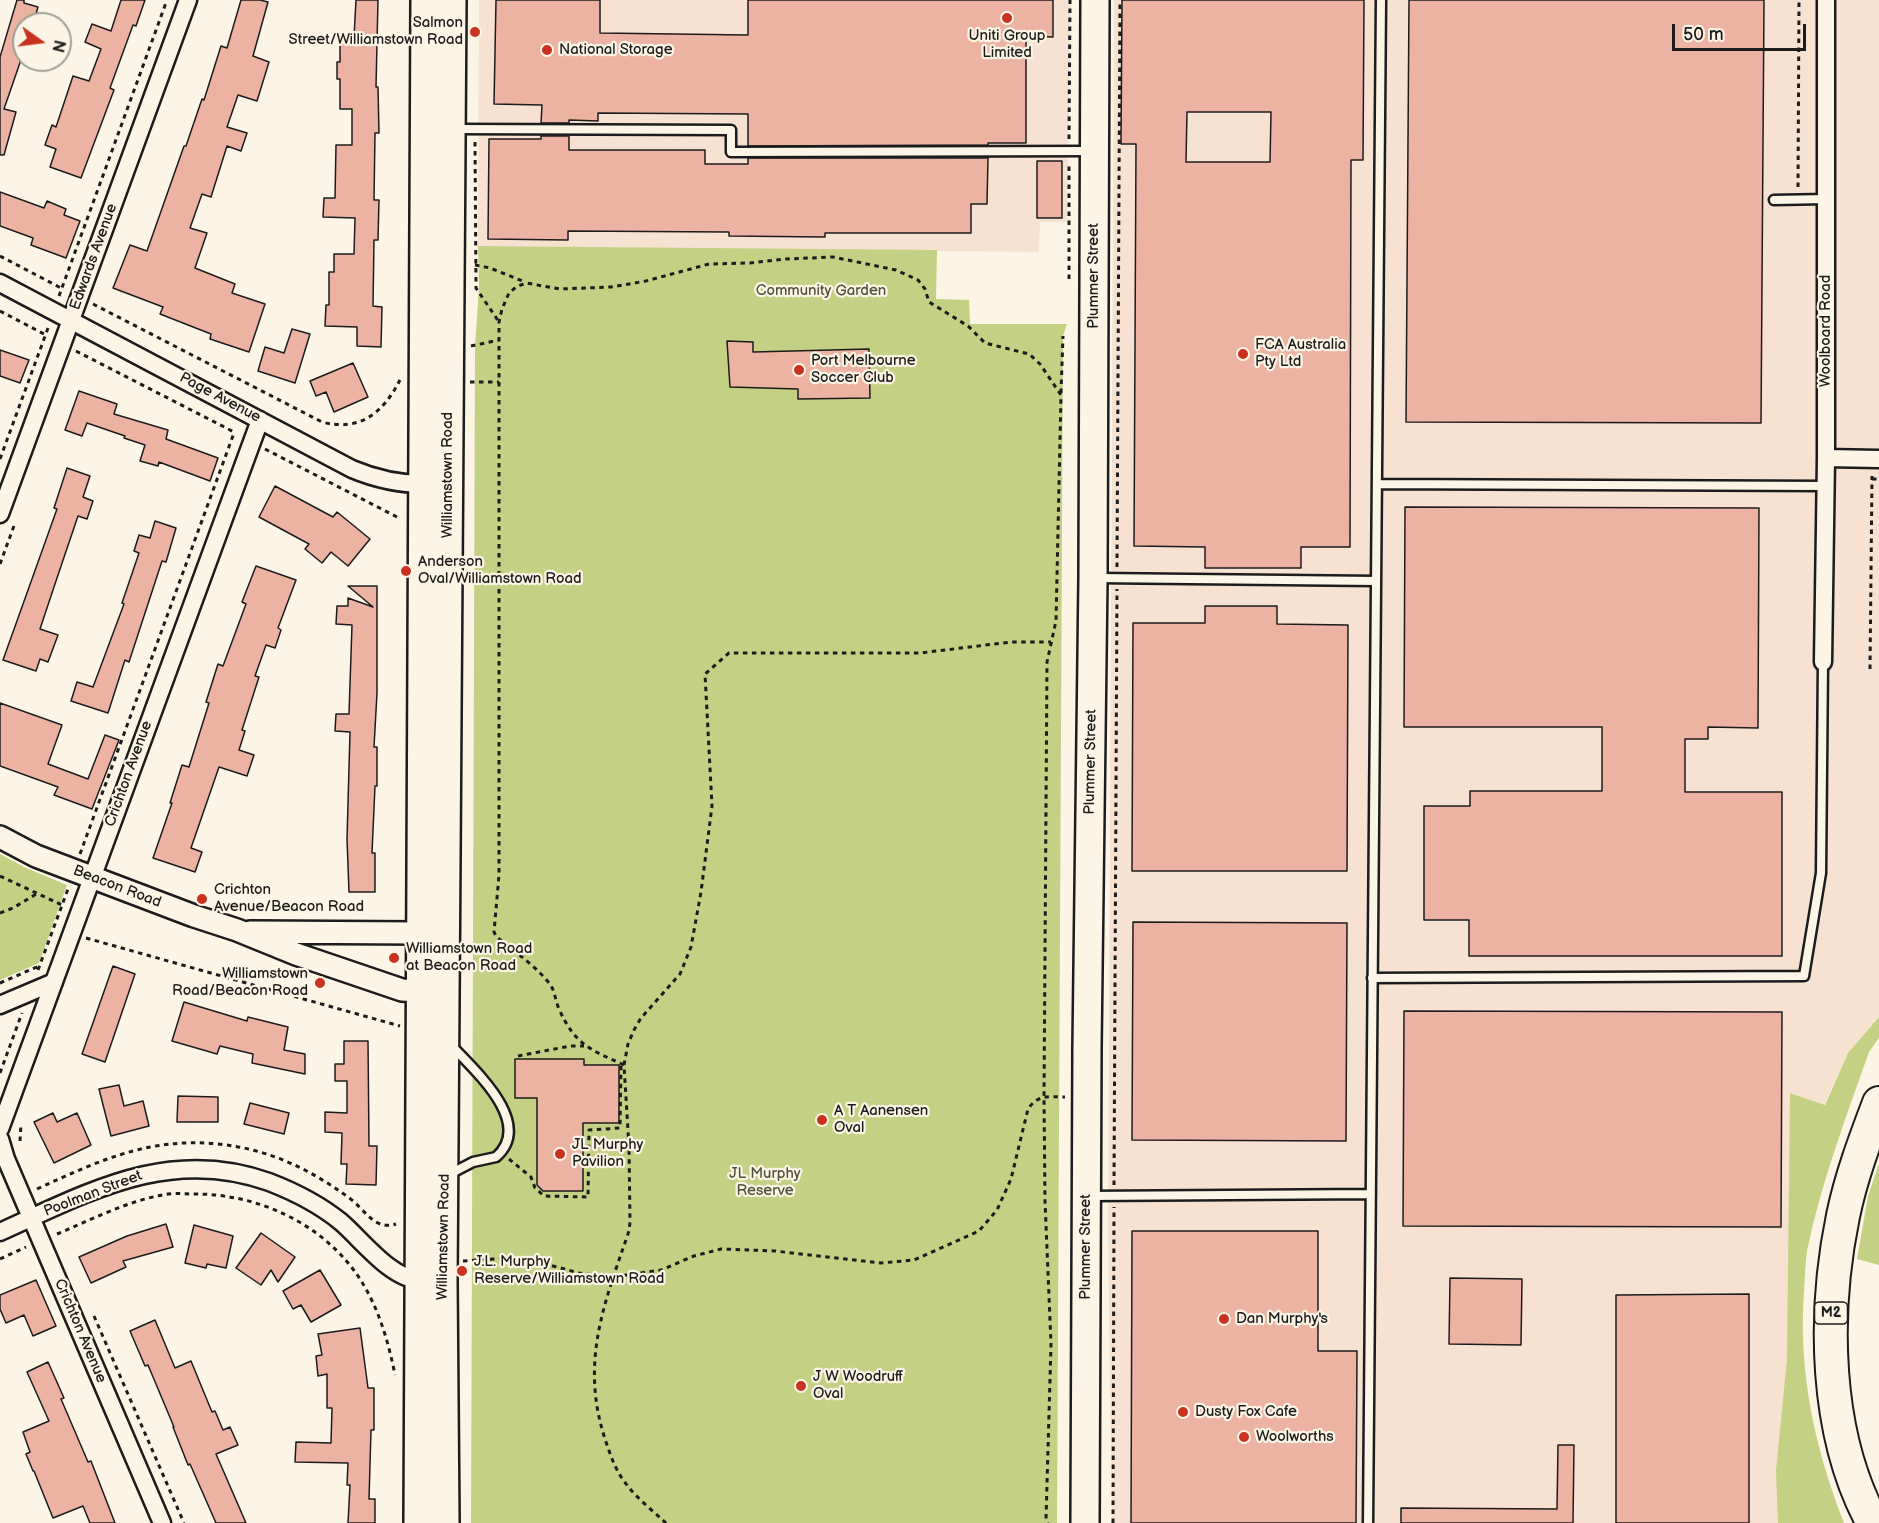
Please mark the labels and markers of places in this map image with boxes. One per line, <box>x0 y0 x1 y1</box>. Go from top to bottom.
marker: Uniti Group Limited <box>1000 11 1014 25</box>
place label: Salmon Street/Williamstown Road <box>289 14 463 49</box>
marker: Salmon Street/Williamstown Road <box>468 25 482 39</box>
place label: Uniti Group Limited <box>969 27 1045 62</box>
place label: National Storage <box>559 41 673 59</box>
marker: National Storage <box>540 43 554 57</box>
place label: FCA Australia Pty Ltd <box>1255 336 1346 371</box>
marker: FCA Australia Pty Ltd <box>1236 347 1250 361</box>
place label: Port Melbourne Soccer Club <box>811 352 916 387</box>
marker: Port Melbourne Soccer Club <box>792 363 806 377</box>
place label: Anderson Oval/Williamstown Road <box>418 553 581 588</box>
marker: Anderson Oval/Williamstown Road <box>399 564 413 578</box>
place label: Crichton Avenue/Beacon Road <box>214 881 364 916</box>
marker: Crichton Avenue/Beacon Road <box>195 892 209 906</box>
place label: Williamstown Road at Beacon Road <box>406 940 532 975</box>
marker: Williamstown Road at Beacon Road <box>387 951 401 965</box>
place label: Williamstown Road/Beacon Road <box>172 965 308 1000</box>
marker: Williamstown Road/Beacon Road <box>313 976 327 990</box>
place label: A T Aanensen Oval <box>834 1102 928 1137</box>
marker: A T Aanensen Oval <box>815 1113 829 1127</box>
place label: JL Murphy Pavilion <box>572 1136 643 1171</box>
marker: JL Murphy Pavilion <box>553 1147 567 1161</box>
place label: J.L. Murphy Reserve/Williamstown Road <box>474 1253 664 1288</box>
marker: J.L. Murphy Reserve/Williamstown Road <box>455 1264 469 1278</box>
place label: Dan Murphy's <box>1236 1310 1328 1328</box>
marker: Dan Murphy's <box>1217 1312 1231 1326</box>
place label: J W Woodruff Oval <box>813 1368 903 1403</box>
marker: J W Woodruff Oval <box>794 1379 808 1393</box>
place label: Dusty Fox Cafe <box>1195 1403 1297 1421</box>
marker: Dusty Fox Cafe <box>1176 1405 1190 1419</box>
place label: Woolworths <box>1256 1428 1334 1446</box>
marker: Woolworths <box>1237 1430 1251 1444</box>

